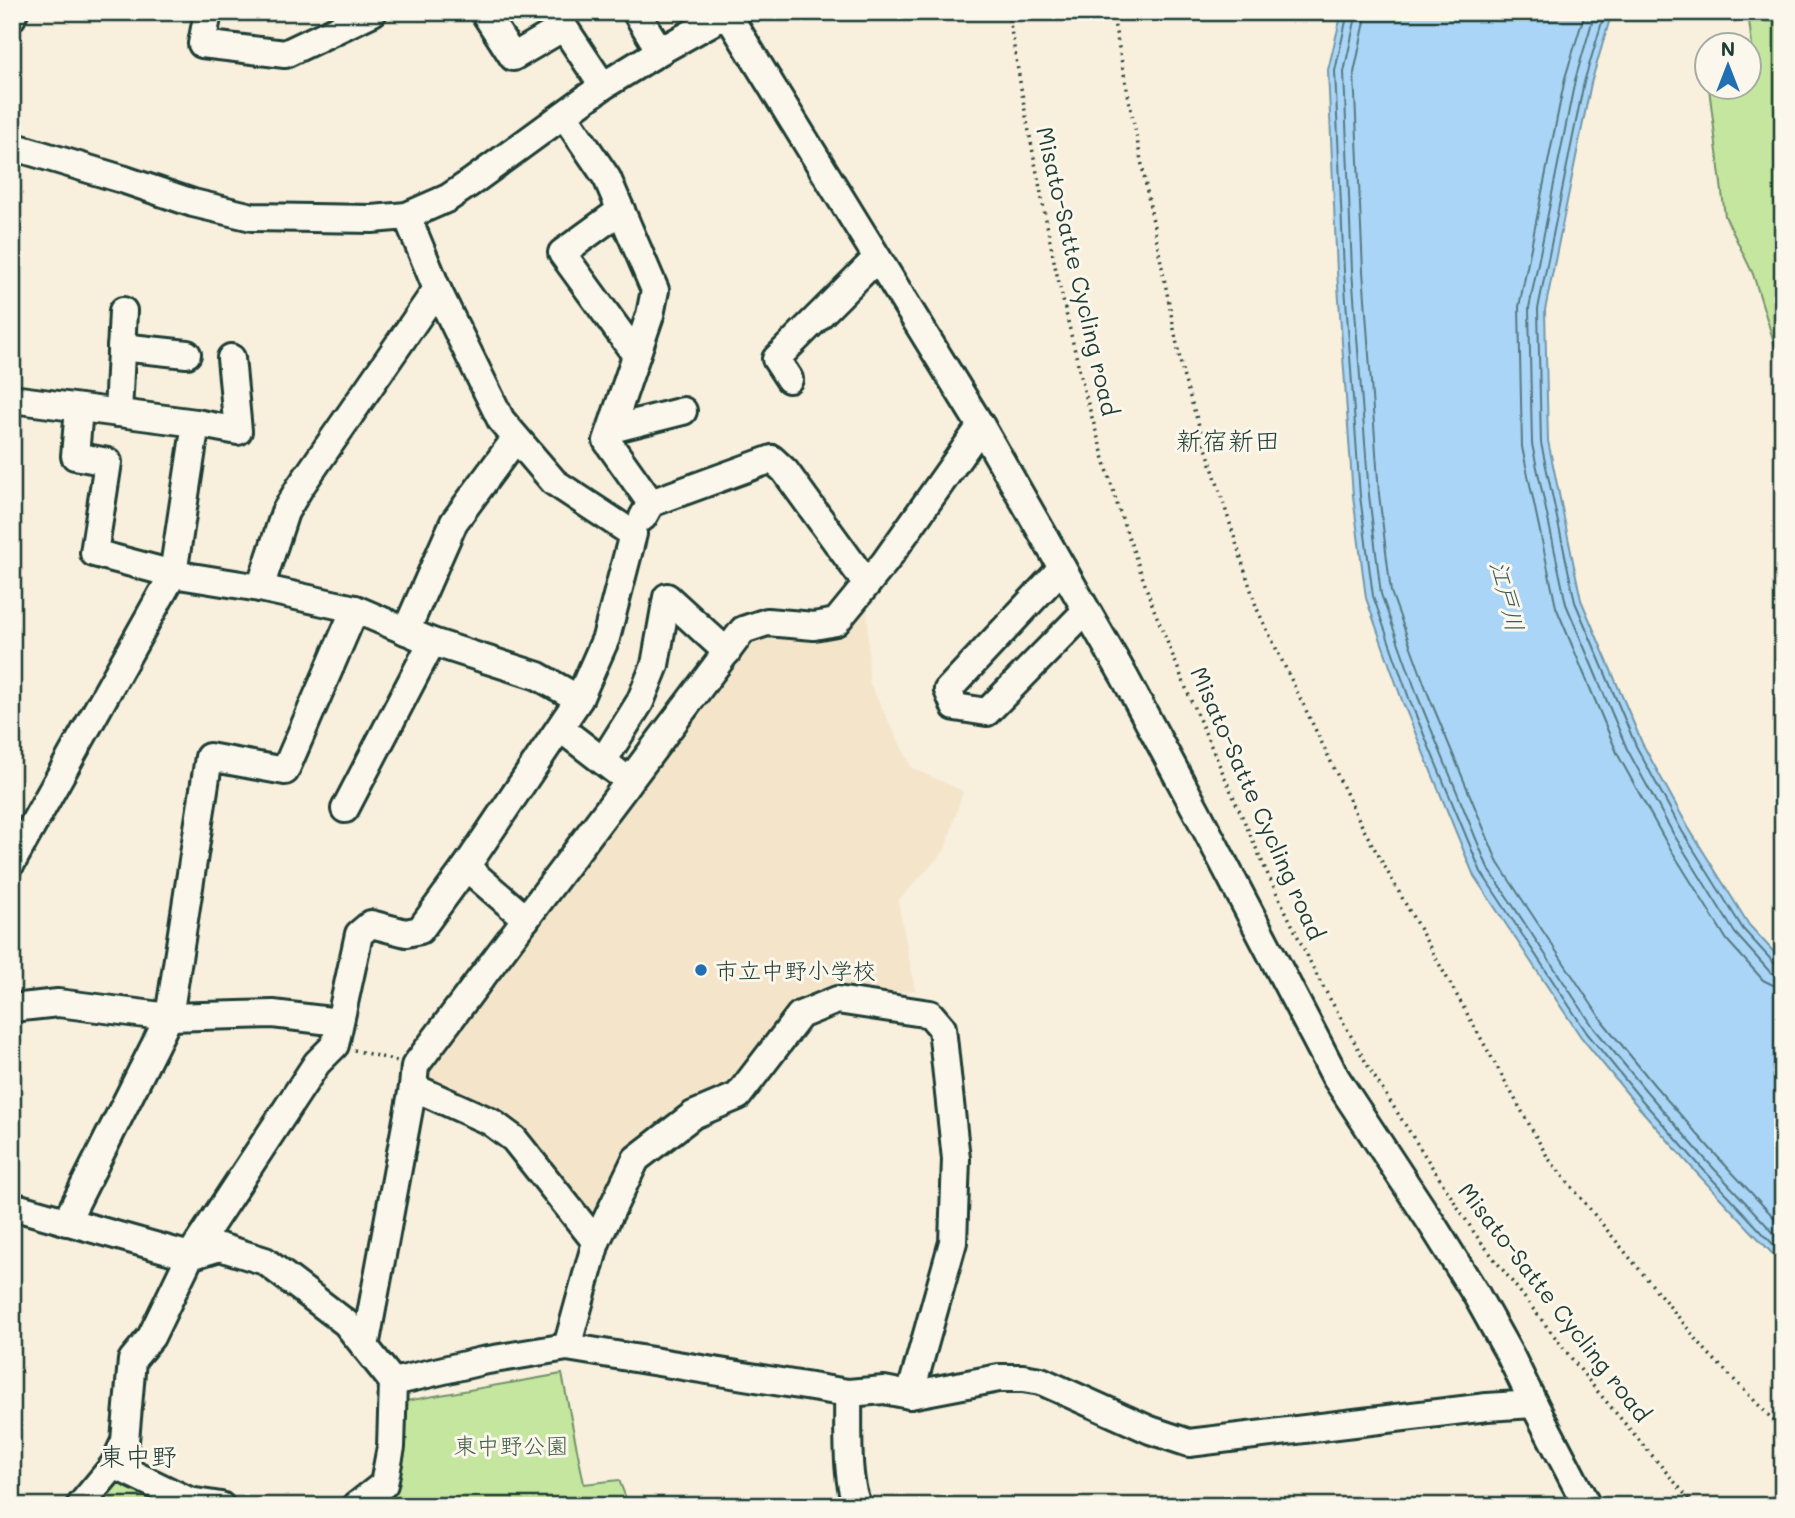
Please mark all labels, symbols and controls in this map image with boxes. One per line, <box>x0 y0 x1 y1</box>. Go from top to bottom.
north arrow <box>1694 32 1764 102</box>
text: N <box>1721 36 1735 61</box>
street label: Misato-Satte Cycling road <box>1030 124 1126 418</box>
district label: 新宿新田 <box>1176 423 1280 457</box>
water label: 江戸川 <box>1484 557 1532 635</box>
street label: Misato-Satte Cycling road <box>1184 662 1332 944</box>
place label: 市立中野小学校 <box>715 955 876 985</box>
marker: 市立中野小学校 <box>693 962 709 978</box>
street label: Misato-Satte Cycling road <box>1452 1176 1658 1428</box>
park label: 東中野公園 <box>454 1430 569 1460</box>
district label: 東中野 <box>99 1439 177 1473</box>

